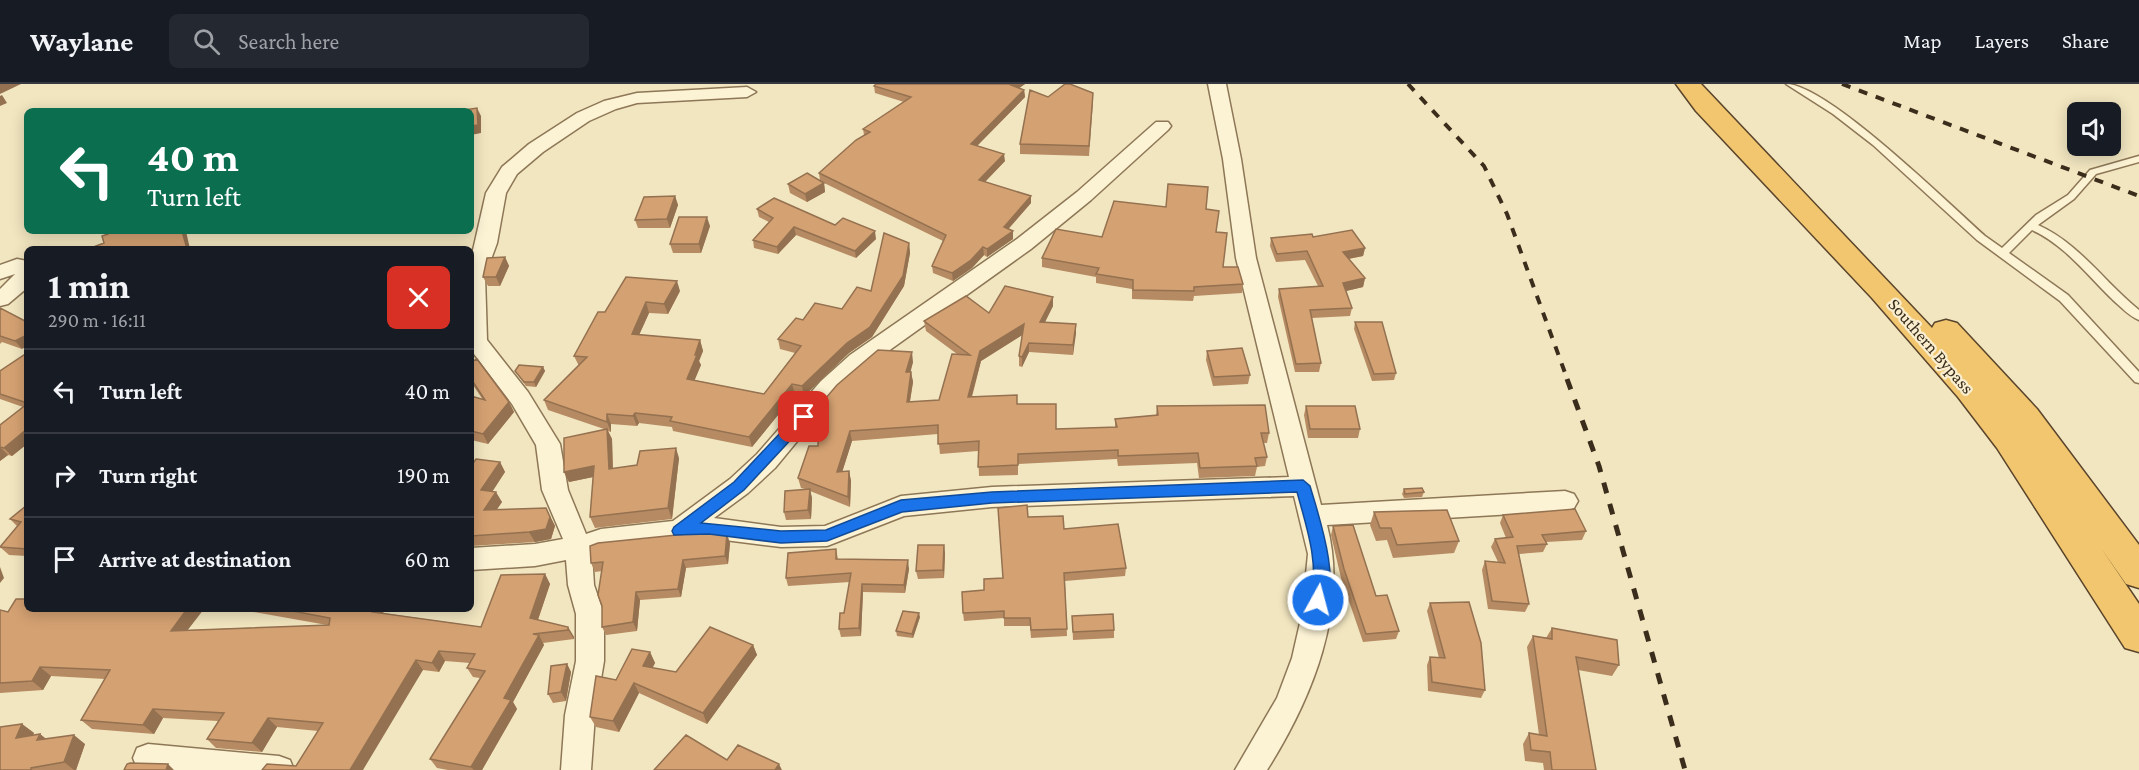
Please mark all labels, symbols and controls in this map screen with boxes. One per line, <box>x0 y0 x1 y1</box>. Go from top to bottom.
search box <box>169 14 589 68</box>
icon: search <box>190 25 223 58</box>
text: Waylane <box>30 26 133 57</box>
text: Search here <box>238 29 339 54</box>
text: Map <box>1903 29 1942 53</box>
text: Layers <box>1975 29 2029 53</box>
text: Share <box>2062 29 2109 53</box>
map controls <box>2067 102 2121 156</box>
button: sound <box>2067 102 2121 156</box>
icon: left <box>48 132 126 210</box>
text: 40 m <box>147 133 239 180</box>
text: Turn left <box>147 182 241 212</box>
text: 1 min <box>48 266 130 306</box>
button: close <box>387 266 450 329</box>
street label: Southern Bypass <box>1884 294 1978 398</box>
text: 290 m · 16:11 <box>48 309 146 331</box>
icon: left <box>48 375 81 408</box>
text: Turn left <box>99 379 182 404</box>
text: 40 m <box>405 379 450 404</box>
pin <box>778 391 829 442</box>
icon: arrive <box>787 400 820 433</box>
icon: right <box>48 459 81 492</box>
text: Turn right <box>99 463 197 488</box>
text: 190 m <box>397 463 450 488</box>
icon: arrive <box>48 543 81 576</box>
text: Arrive at destination <box>99 547 291 572</box>
text: 60 m <box>405 547 450 572</box>
position arrow <box>1286 568 1350 632</box>

